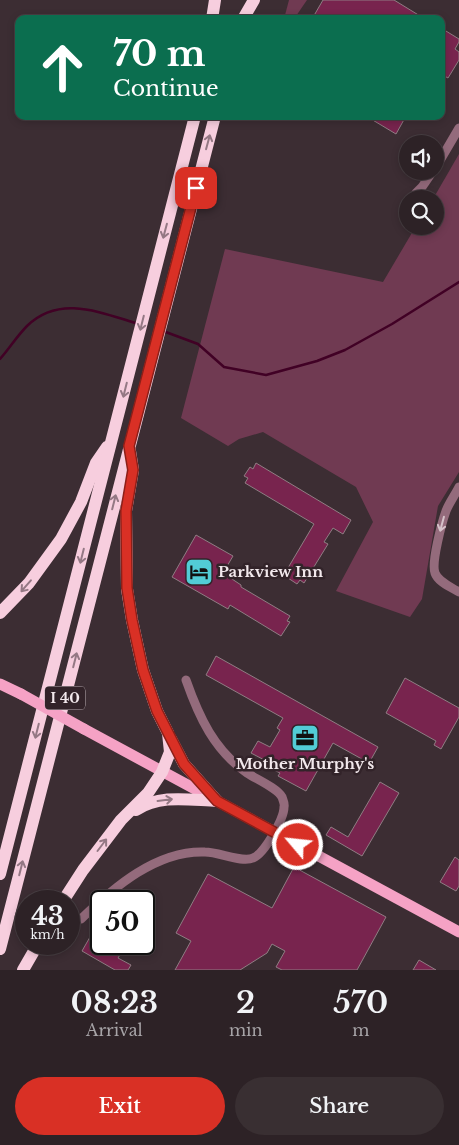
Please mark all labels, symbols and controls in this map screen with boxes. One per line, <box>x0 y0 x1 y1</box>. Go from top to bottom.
text: 70 m <box>113 32 206 75</box>
icon: ahead <box>30 35 95 100</box>
text: Continue <box>113 75 219 102</box>
one-way arrow <box>204 134 213 150</box>
map controls <box>399 135 444 235</box>
button: sound <box>399 135 444 180</box>
pin <box>175 167 217 209</box>
icon: arrive <box>182 174 210 202</box>
button: search <box>399 190 444 235</box>
one-way arrow <box>160 223 170 239</box>
one-way arrow <box>137 314 146 330</box>
one-way arrow <box>119 381 129 397</box>
one-way arrow <box>110 495 120 511</box>
one-way arrow <box>437 516 446 532</box>
one-way arrow <box>76 548 86 564</box>
hotel icon: Parkview Inn <box>184 557 214 587</box>
place label: Parkview Inn <box>218 562 323 581</box>
one-way arrow <box>20 579 32 592</box>
one-way arrow <box>70 652 80 668</box>
road number: I 40 <box>45 686 85 710</box>
one-way arrow <box>32 722 41 738</box>
office icon: Mother Murphy's <box>290 723 320 753</box>
place label: Mother Murphy's <box>236 754 374 773</box>
one-way arrow <box>156 795 172 805</box>
position arrow <box>271 818 323 870</box>
one-way arrow <box>97 839 108 852</box>
one-way arrow <box>17 861 26 877</box>
speed limit sign: 50 <box>90 890 155 955</box>
text: 43 <box>31 901 64 932</box>
text: km/h <box>30 927 65 942</box>
text: 08:23 <box>71 984 158 1021</box>
text: 2 <box>236 984 255 1021</box>
text: 570 <box>333 984 388 1021</box>
text: Arrival <box>86 1020 143 1040</box>
text: min <box>229 1020 263 1040</box>
text: m <box>352 1020 369 1040</box>
button: Exit <box>15 1077 225 1135</box>
button: Share <box>235 1077 444 1135</box>

